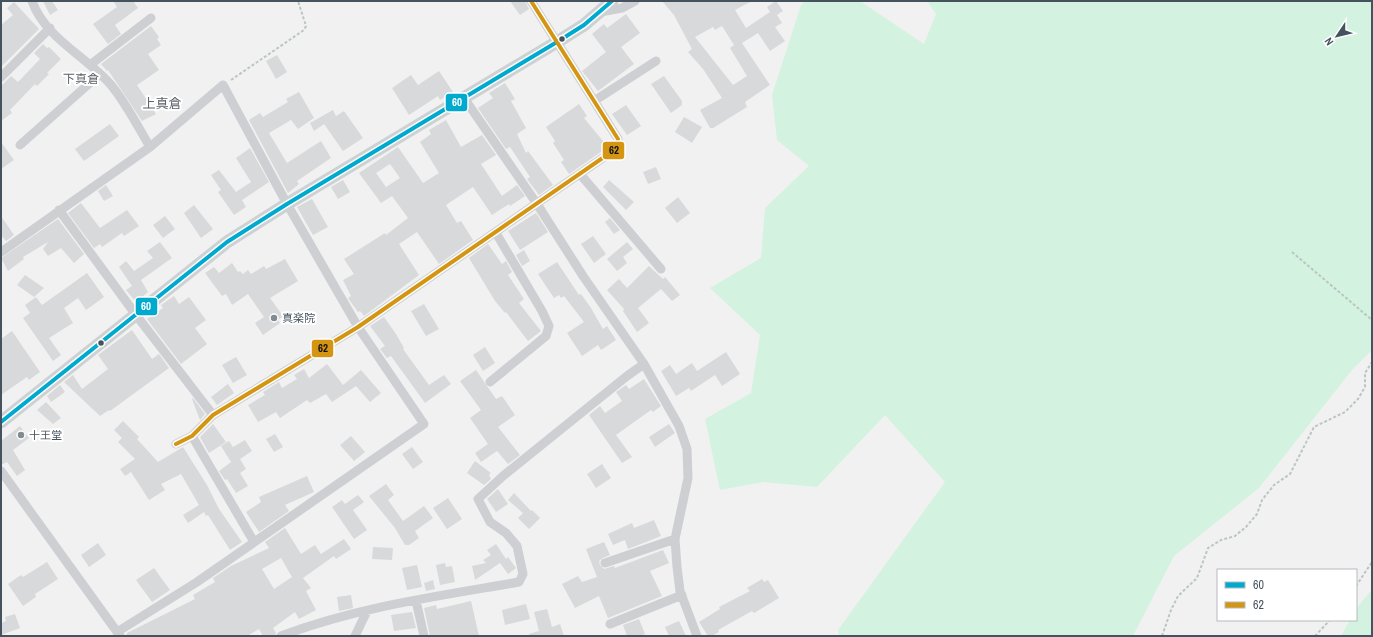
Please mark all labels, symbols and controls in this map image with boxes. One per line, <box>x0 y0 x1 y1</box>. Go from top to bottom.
north arrow <box>1317 16 1357 56</box>
unlabelled marker <box>557 34 567 44</box>
text: N <box>1321 35 1336 48</box>
district label: 下真倉 <box>63 71 99 87</box>
line badge: 60 <box>445 93 468 112</box>
district label: 上真倉 <box>142 95 182 112</box>
text: 60 <box>452 95 462 109</box>
line badge: 62 <box>602 141 625 160</box>
text: 62 <box>609 143 619 157</box>
line badge: 60 <box>135 297 158 316</box>
text: 60 <box>141 299 151 313</box>
place label: 真楽院 <box>282 311 315 325</box>
marker: 真楽院 <box>269 313 279 323</box>
unlabelled marker <box>96 338 106 348</box>
line badge: 62 <box>311 339 334 358</box>
text: 62 <box>318 341 328 355</box>
place label: 十王堂 <box>29 428 62 442</box>
marker: 十王堂 <box>16 430 26 440</box>
legend <box>1217 569 1357 621</box>
text: 60 <box>1253 577 1264 593</box>
text: 62 <box>1253 597 1264 613</box>

